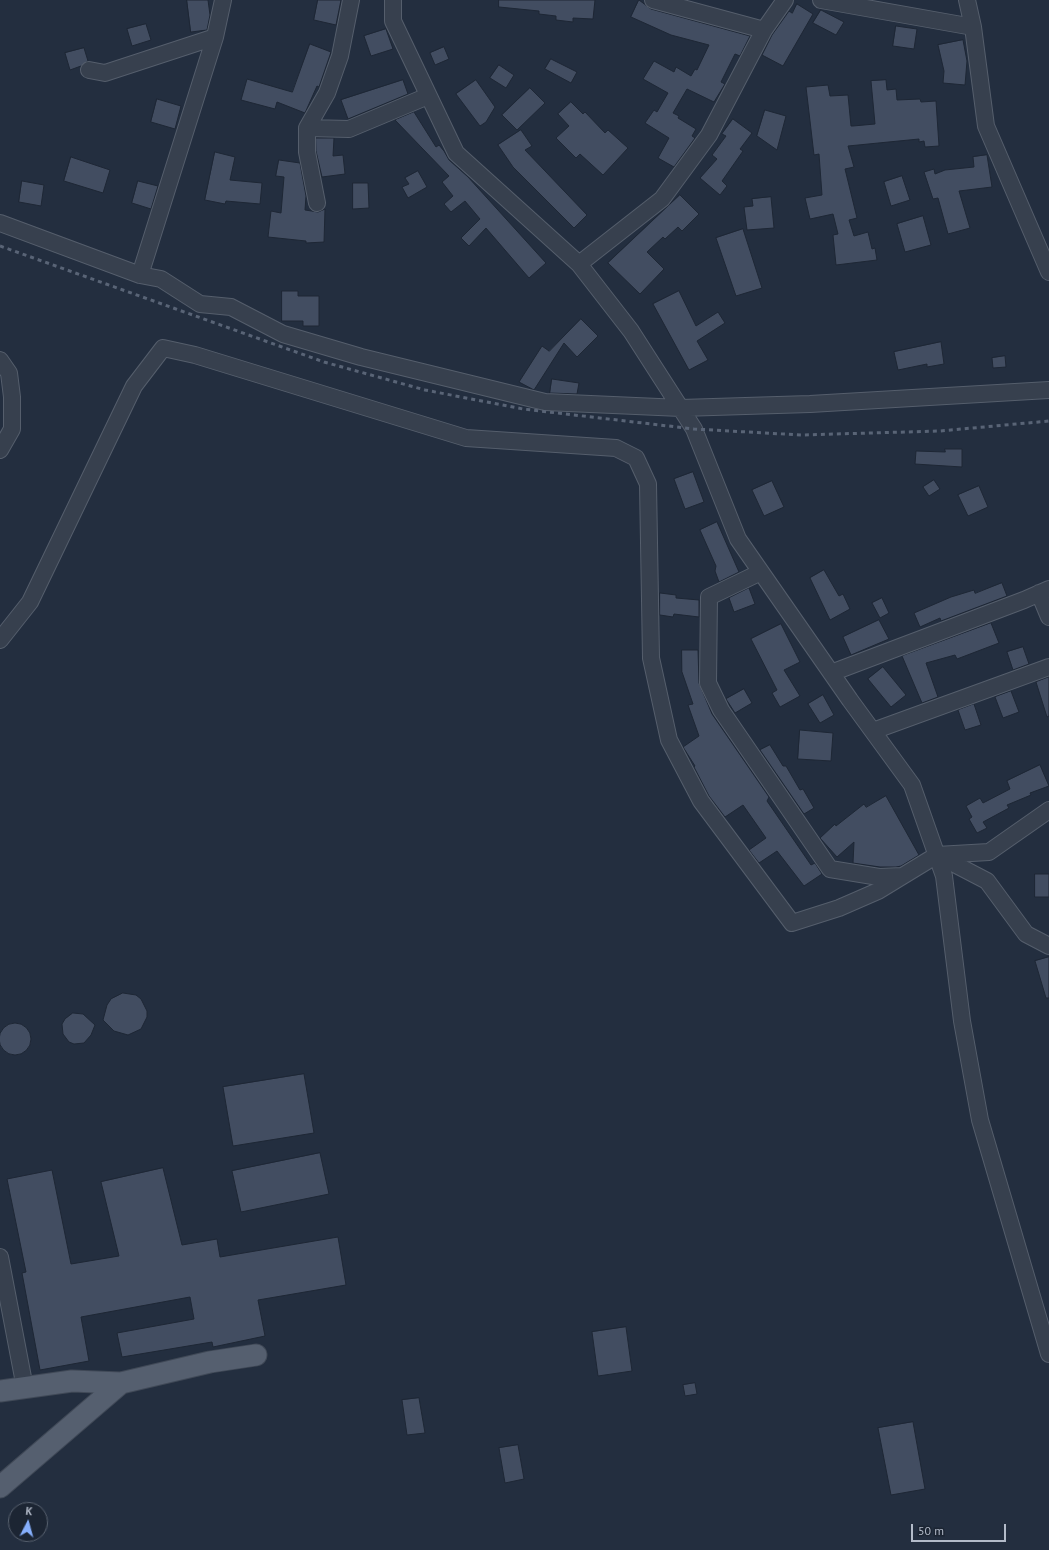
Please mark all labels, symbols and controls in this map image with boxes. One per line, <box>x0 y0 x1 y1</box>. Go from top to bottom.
north arrow <box>8 1502 48 1542</box>
text: K <box>25 1504 33 1518</box>
scale bar <box>913 1516 1008 1542</box>
text: 50 m <box>918 1523 944 1538</box>

